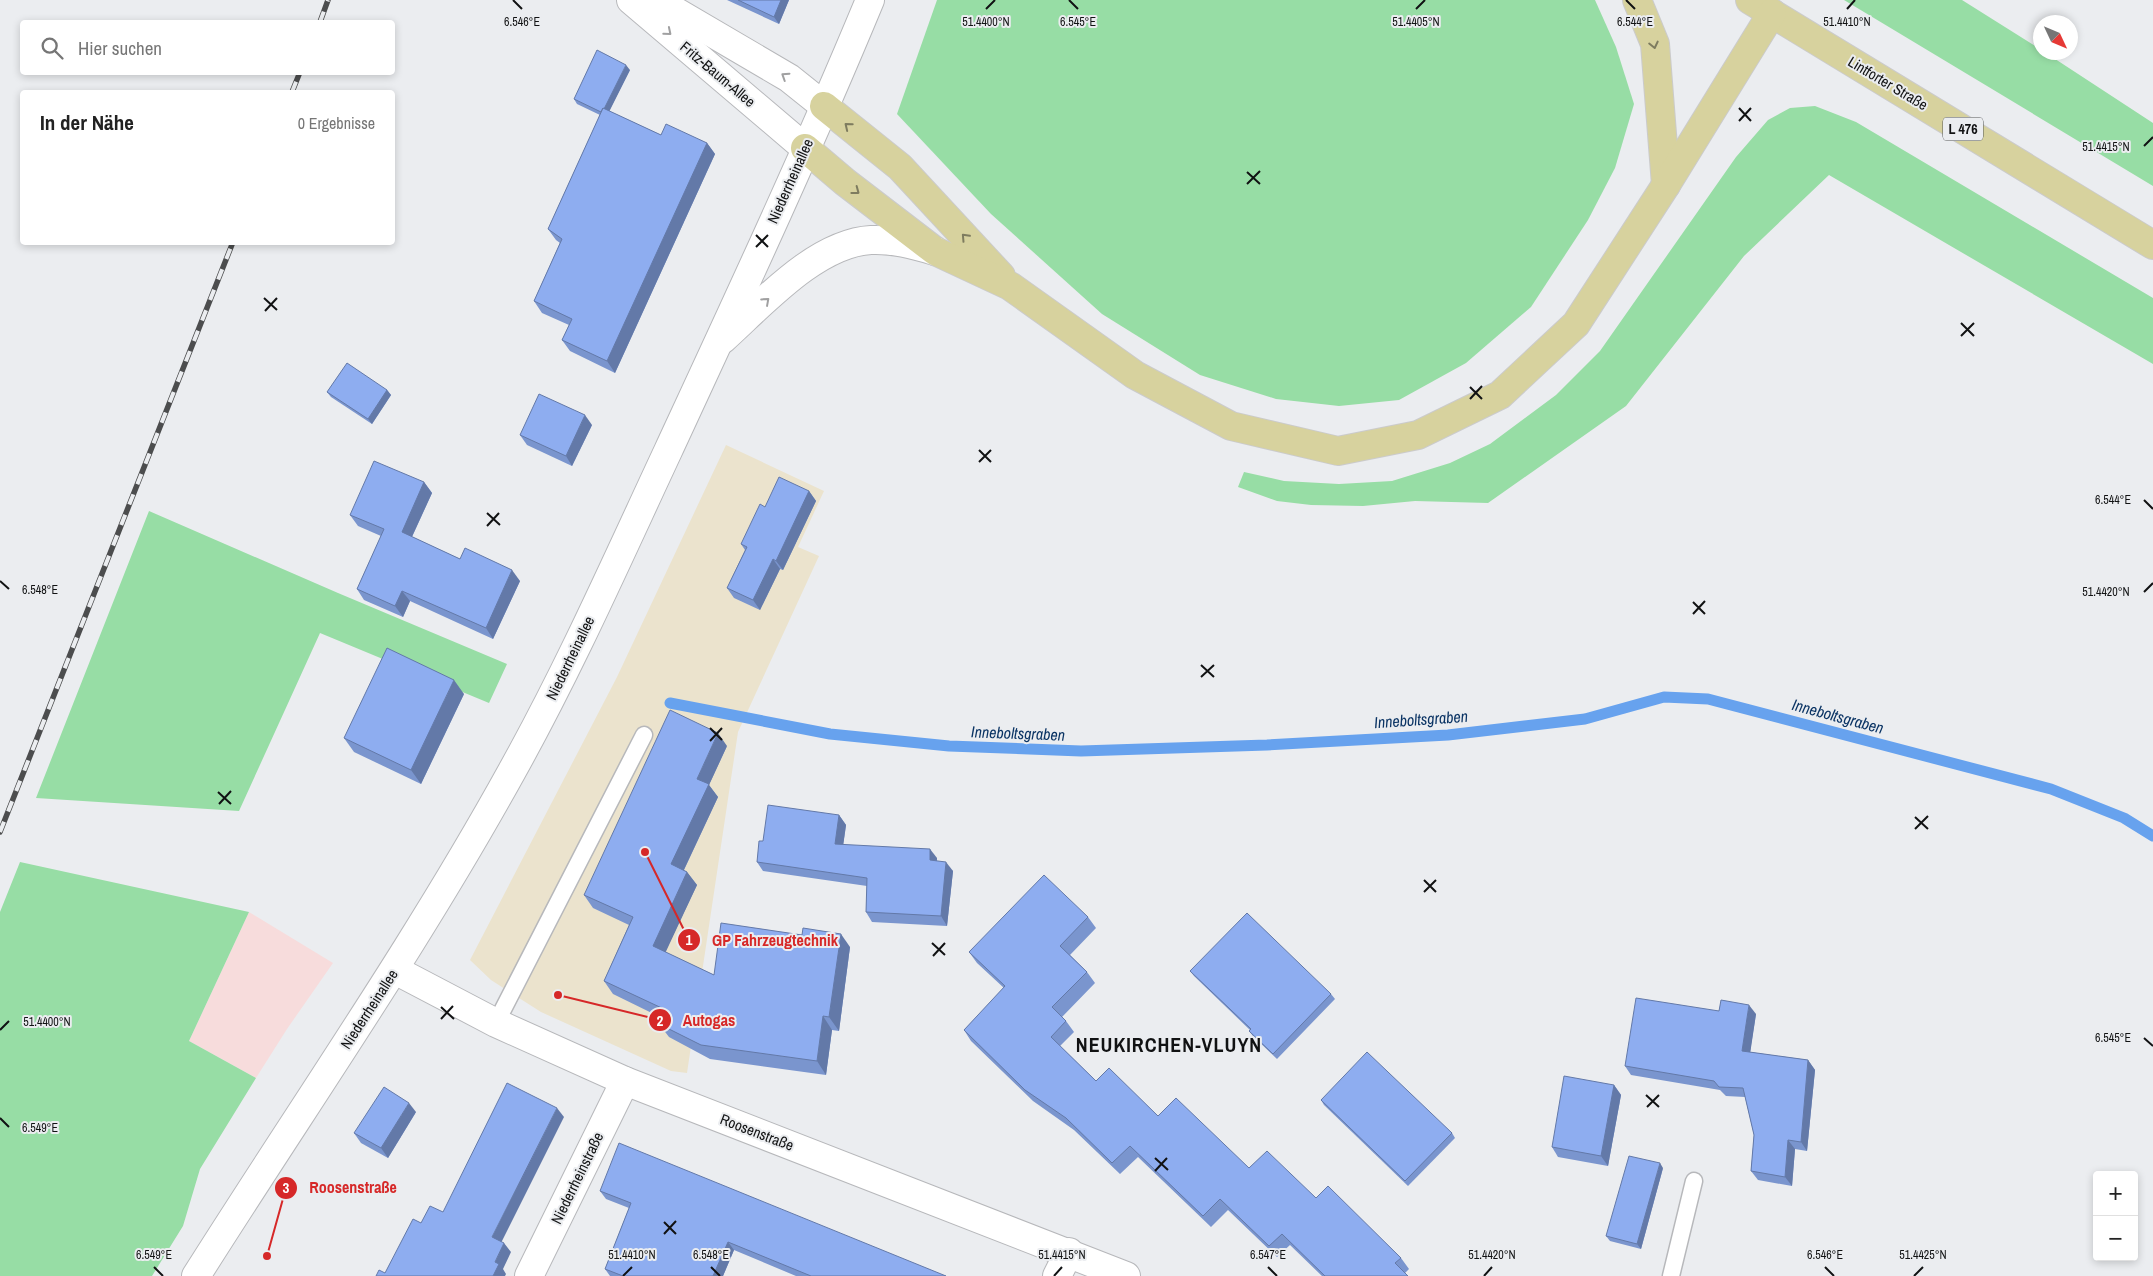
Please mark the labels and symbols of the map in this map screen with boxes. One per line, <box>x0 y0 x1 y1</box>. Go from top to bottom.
text: 6.546°E <box>504 14 540 30</box>
text: 51.4400°N <box>962 14 1010 30</box>
text: 6.545°E <box>1060 14 1096 30</box>
text: 51.4405°N <box>1392 14 1440 30</box>
text: 6.544°E <box>1617 14 1653 30</box>
text: 51.4410°N <box>1823 14 1871 30</box>
north arrow <box>2033 15 2078 60</box>
one-way arrow <box>662 26 671 35</box>
street label: Fritz-Baum-Allee <box>676 36 760 112</box>
one-way arrow <box>1648 41 1659 50</box>
street label: Lintforter Straße <box>1844 51 1932 115</box>
one-way arrow <box>782 73 791 82</box>
road number: L 476 <box>1943 118 1983 140</box>
one-way arrow <box>845 123 854 131</box>
street label: Niederrheinallee <box>762 135 818 227</box>
text: 51.4415°N <box>2082 139 2130 155</box>
one-way arrow <box>850 185 859 193</box>
one-way arrow <box>962 234 971 243</box>
one-way arrow <box>761 298 770 307</box>
text: 6.544°E <box>2095 492 2131 508</box>
text: 6.548°E <box>22 582 58 598</box>
text: 51.4420°N <box>2082 584 2130 600</box>
street label: Niederrheinallee <box>541 612 599 703</box>
water label: Inneboltsgraben <box>1790 693 1886 739</box>
water label: Inneboltsgraben <box>1373 705 1469 733</box>
water label: Inneboltsgraben <box>971 720 1065 746</box>
callout: GP Fahrzeugtechnik <box>677 925 848 956</box>
text: 1 <box>686 929 693 950</box>
text: GP Fahrzeugtechnik <box>712 929 839 951</box>
street label: Niederrheinallee <box>335 965 403 1053</box>
callout: Autogas <box>648 1005 745 1036</box>
text: Autogas <box>683 1009 735 1031</box>
text: 2 <box>657 1010 664 1031</box>
text: 51.4400°N <box>23 1014 71 1030</box>
text: 6.545°E <box>2095 1030 2131 1046</box>
district label: NEUKIRCHEN-VLUYN <box>1076 1031 1262 1058</box>
street label: Roosenstraße <box>717 1108 797 1156</box>
text: 6.549°E <box>22 1120 58 1136</box>
street label: Niederrheinstraße <box>546 1128 608 1227</box>
callout: Roosenstraße <box>274 1172 406 1203</box>
text: Roosenstraße <box>309 1176 397 1198</box>
text: 3 <box>283 1177 290 1198</box>
text: 6.549°E <box>136 1247 172 1263</box>
text: 51.4410°N <box>608 1247 656 1263</box>
text: 6.548°E <box>693 1247 729 1263</box>
text: 51.4415°N <box>1038 1247 1086 1263</box>
text: 6.547°E <box>1250 1247 1286 1263</box>
text: 51.4420°N <box>1468 1247 1516 1263</box>
text: 6.546°E <box>1807 1247 1843 1263</box>
text: 51.4425°N <box>1899 1247 1947 1263</box>

